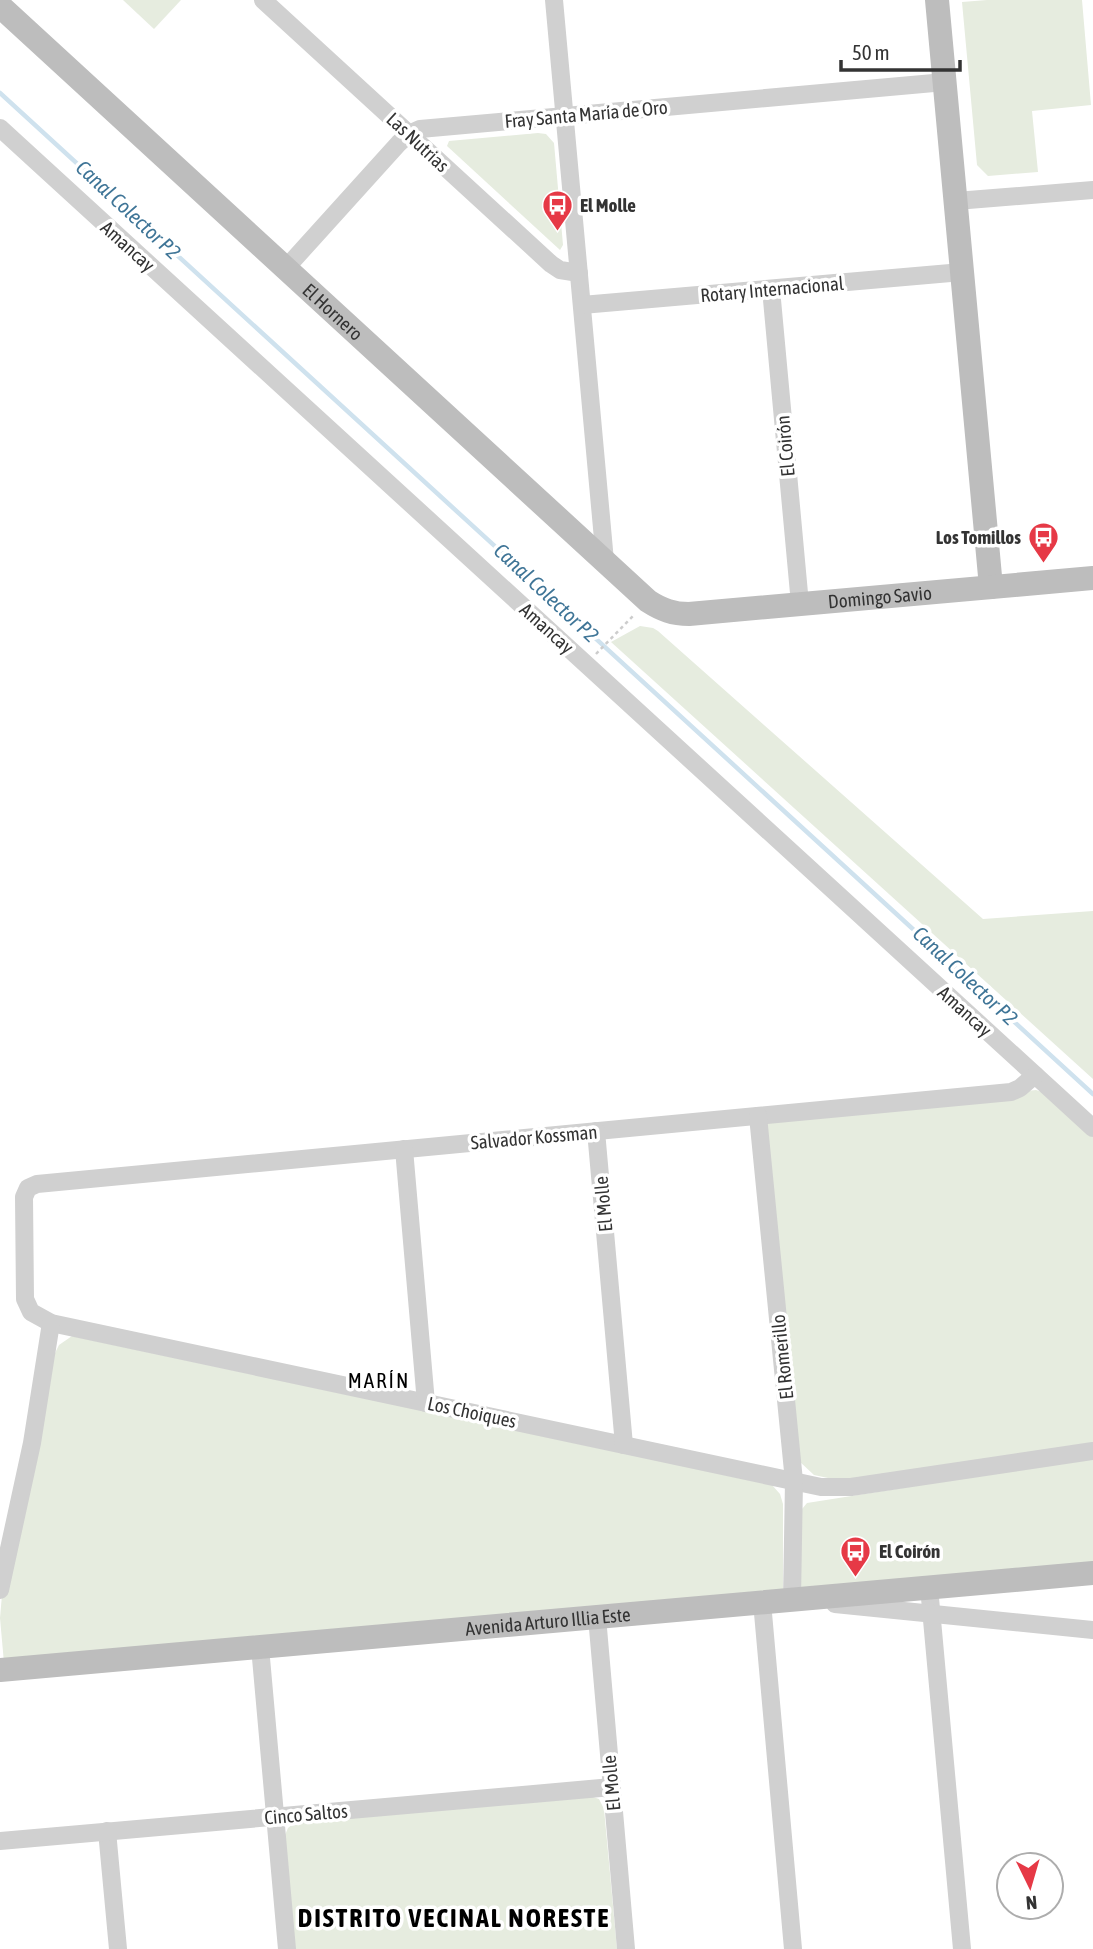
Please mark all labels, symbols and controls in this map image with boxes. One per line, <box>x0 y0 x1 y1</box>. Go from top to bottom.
scale bar <box>841 28 960 72</box>
text: 50 m <box>852 40 890 64</box>
street label: Fray Santa María de Oro <box>504 96 668 132</box>
street label: Las Nutrias <box>382 108 454 176</box>
water label: Canal Colector P2 <box>71 155 186 264</box>
bus stop icon: El Molle <box>540 188 574 232</box>
place label: El Molle <box>580 194 636 216</box>
street label: Amancay <box>97 216 160 276</box>
street label: Rotary Internacional <box>699 272 845 306</box>
street label: El Hornero <box>298 279 368 345</box>
street label: El Coirón <box>771 414 799 478</box>
bus stop icon: Los Tomillos <box>1027 520 1061 564</box>
place label: Los Tomillos <box>936 526 1021 548</box>
water label: Canal Colector P2 <box>489 538 604 647</box>
street label: Domingo Savio <box>827 581 933 613</box>
street label: Amancay <box>516 598 579 658</box>
water label: Canal Colector P2 <box>908 921 1023 1030</box>
street label: Amancay <box>934 981 997 1041</box>
street label: Salvador Kossman <box>470 1120 598 1154</box>
street label: El Molle <box>590 1175 616 1233</box>
street label: El Romerillo <box>767 1313 797 1401</box>
district label: MARÍN <box>348 1368 410 1392</box>
street label: Los Choiques <box>426 1392 519 1432</box>
bus stop icon: El Coirón <box>839 1534 873 1578</box>
place label: El Coirón <box>879 1540 940 1562</box>
street label: Avenida Arturo Illia Este <box>464 1603 631 1640</box>
street label: El Molle <box>598 1754 624 1812</box>
street label: Cinco Saltos <box>263 1799 349 1829</box>
north arrow <box>995 1851 1065 1921</box>
text: N <box>1025 1891 1038 1914</box>
district label: DISTRITO VECINAL NORESTE <box>298 1903 610 1933</box>

